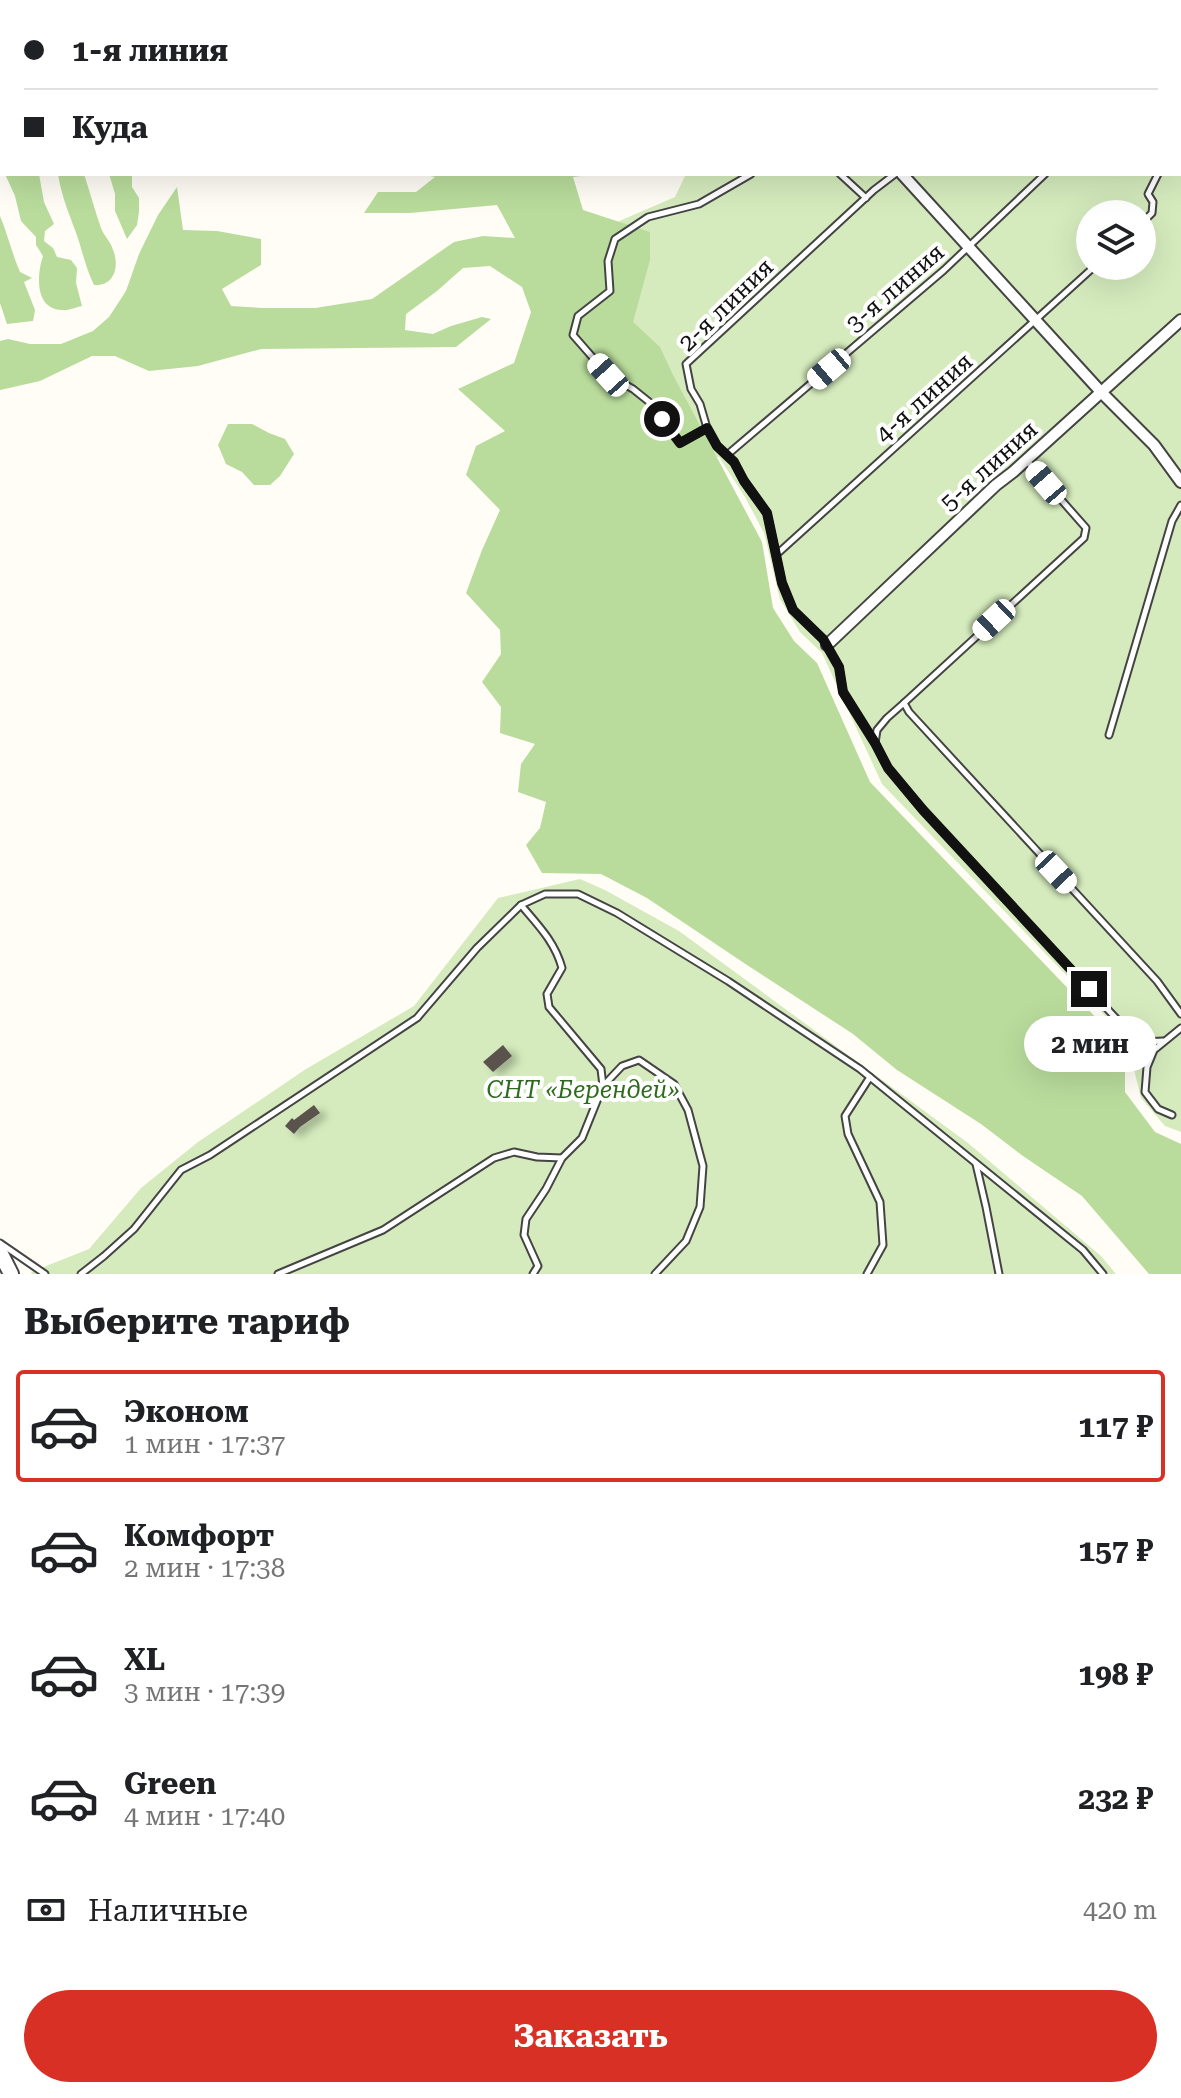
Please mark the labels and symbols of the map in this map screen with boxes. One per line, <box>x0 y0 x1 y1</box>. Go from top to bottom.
street label: 3-я линия <box>840 238 950 338</box>
street label: 2-я линия <box>673 253 779 357</box>
car <box>803 344 855 394</box>
street label: 4-я линия <box>870 347 978 449</box>
car <box>583 349 633 401</box>
route start <box>644 401 680 437</box>
street label: 5-я линия <box>935 415 1043 517</box>
car <box>1021 457 1071 509</box>
car <box>968 595 1020 645</box>
car <box>1031 846 1081 898</box>
route end <box>1071 971 1107 1007</box>
callout: 2 мин <box>1023 1017 1155 1073</box>
park label: СНТ «Берендей» <box>486 1076 680 1104</box>

